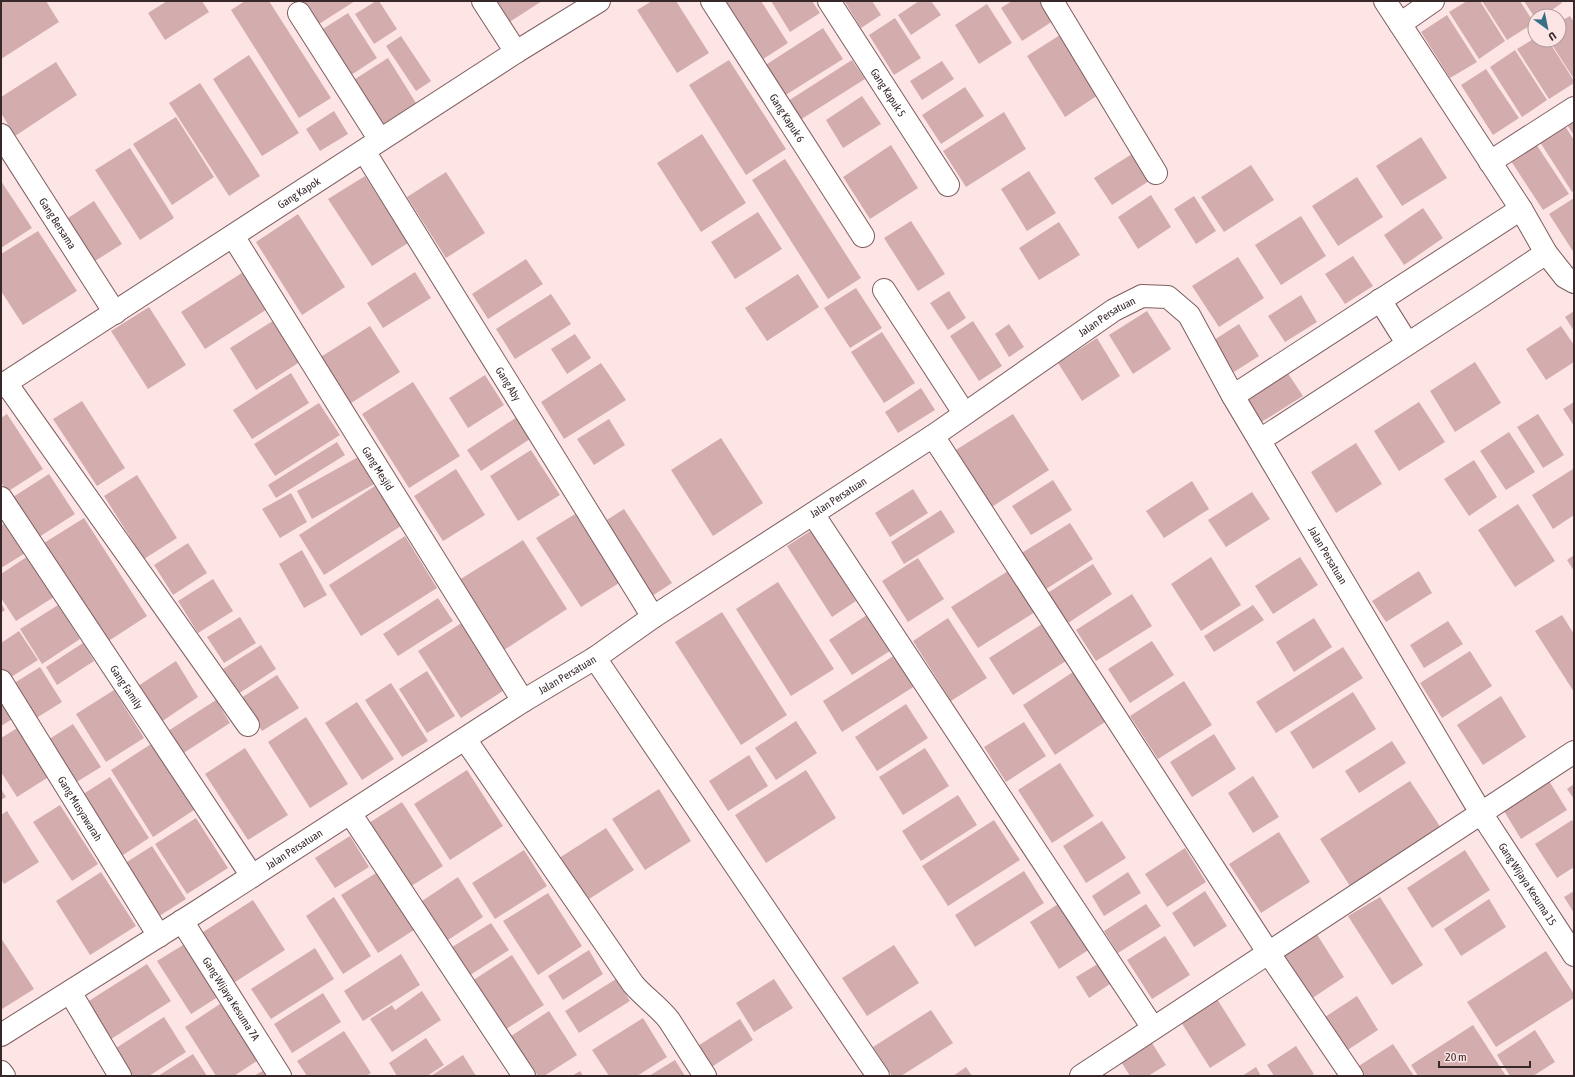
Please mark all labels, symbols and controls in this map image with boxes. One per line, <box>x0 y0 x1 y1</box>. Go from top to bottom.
north arrow <box>1527 8 1567 48</box>
text: U <box>1546 30 1558 43</box>
street label: Gang Kapuk 5 <box>868 66 908 119</box>
street label: Gang Kapuk 6 <box>767 92 807 144</box>
street label: Gang Kapok <box>275 175 322 211</box>
street label: Gang Bersama <box>37 196 78 251</box>
street label: Jalan Persatuan <box>1076 294 1137 339</box>
street label: Gang Aby <box>493 365 524 403</box>
street label: Gang Mesjid <box>360 444 396 493</box>
street label: Jalan Persatuan <box>808 475 869 520</box>
street label: Jalan Persatuan <box>1306 524 1349 586</box>
street label: Jalan Persatuan <box>536 653 598 697</box>
street label: Gang Family <box>108 663 146 712</box>
street label: Gang Musyawarah <box>55 774 105 843</box>
street label: Jalan Persatuan <box>263 826 325 872</box>
street label: Gang Wijaya Kesuma 15 <box>1496 841 1559 928</box>
street label: Gang Wijaya Kesuma 7A <box>200 955 262 1043</box>
scale bar <box>1439 1043 1530 1069</box>
text: 20 m <box>1445 1050 1467 1064</box>

